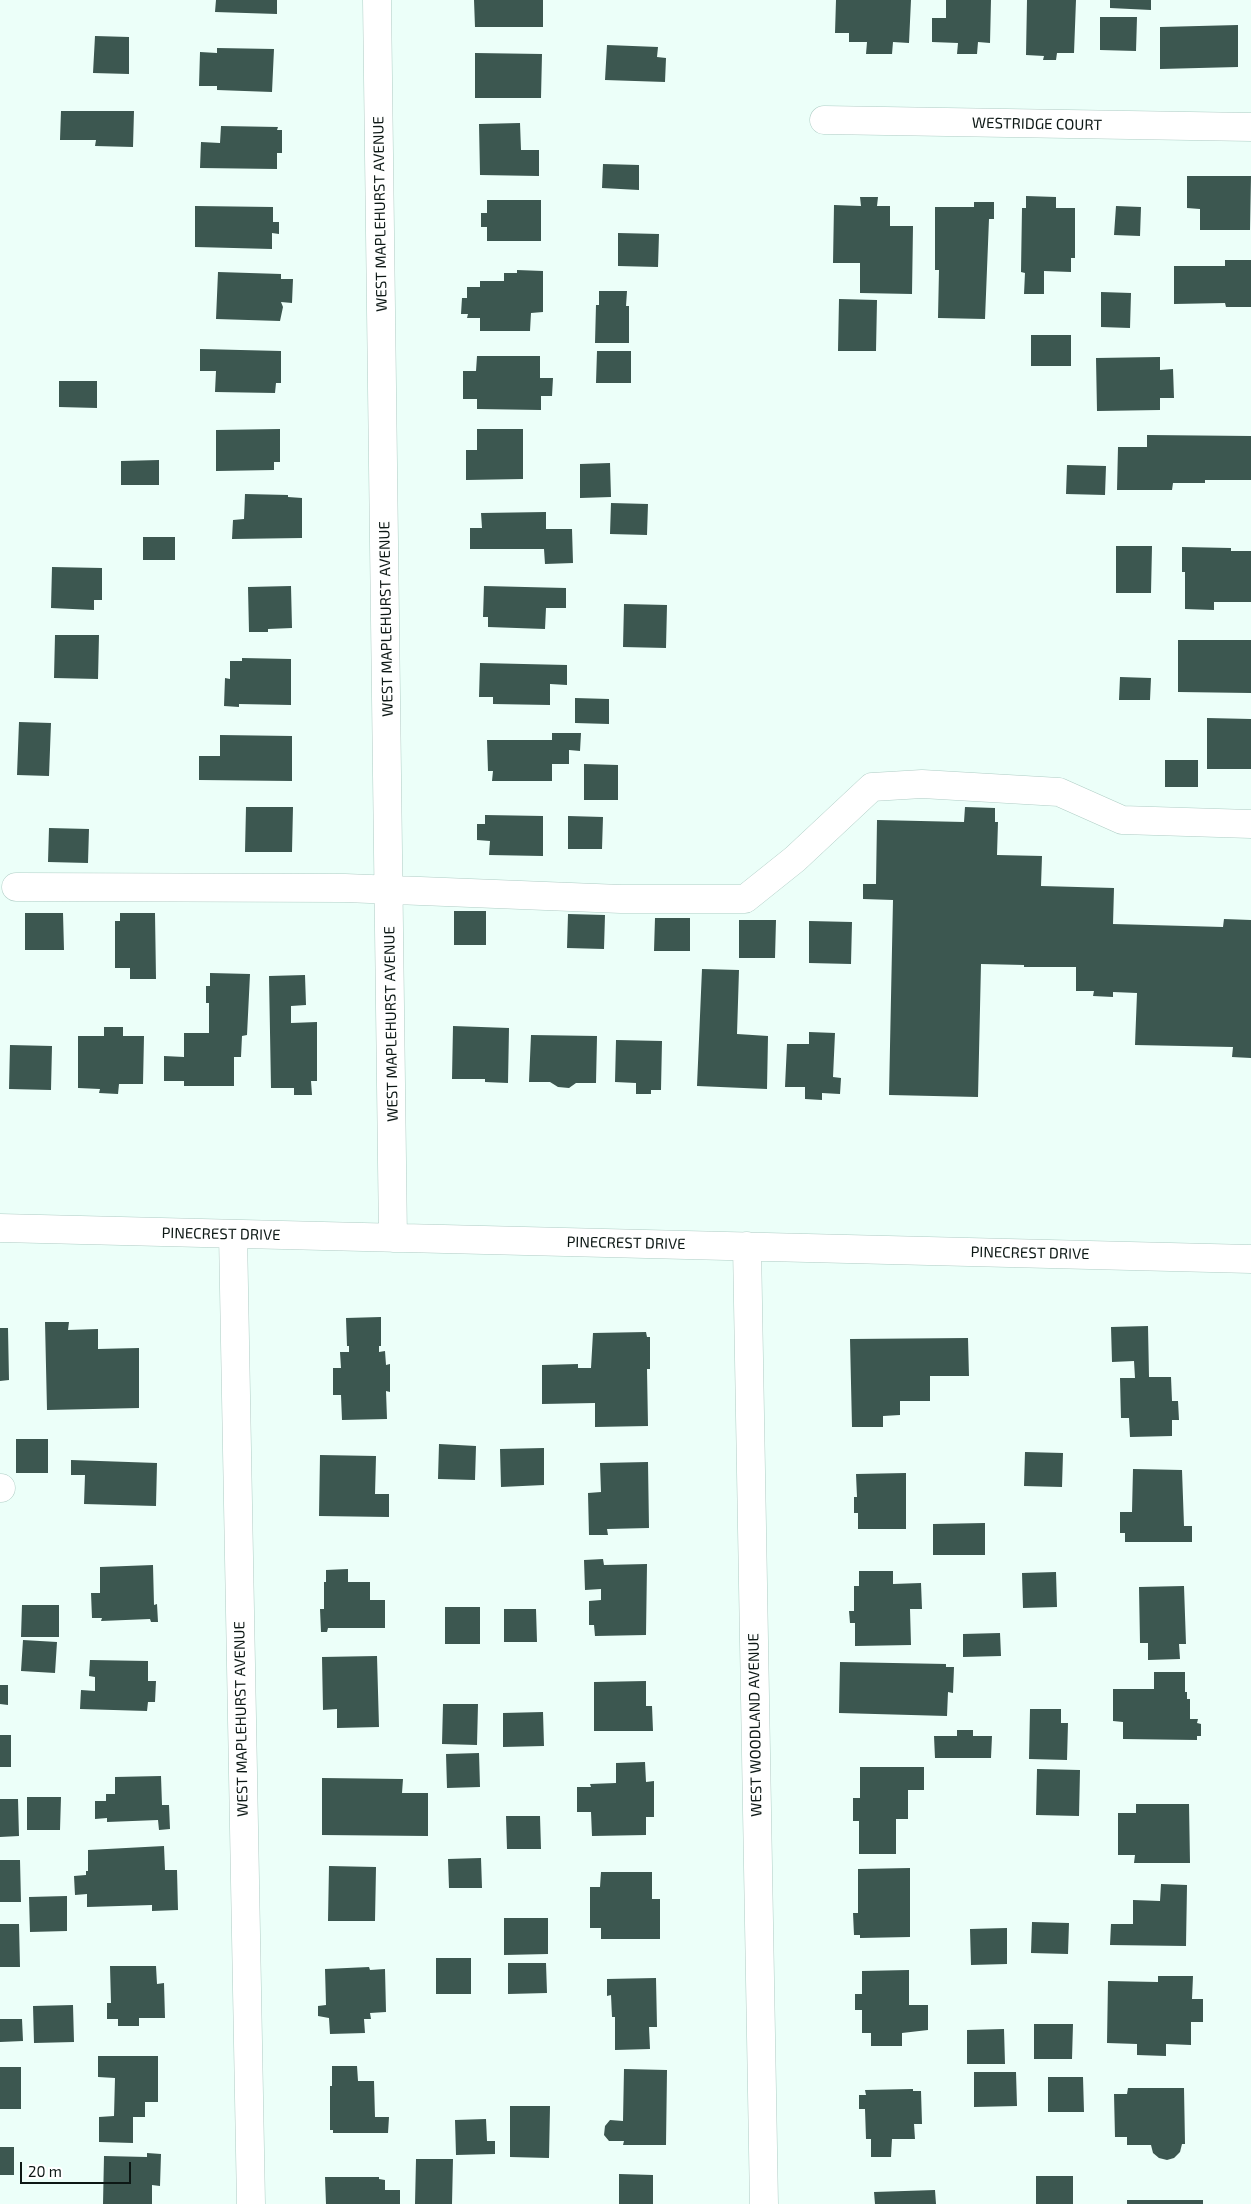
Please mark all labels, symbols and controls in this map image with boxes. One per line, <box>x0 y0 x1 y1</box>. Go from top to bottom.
street label: WESTRIDGE COURT <box>972 114 1102 134</box>
street label: WEST MAPLEHURST AVENUE <box>369 116 391 312</box>
street label: WEST MAPLEHURST AVENUE <box>375 521 397 717</box>
street label: WEST MAPLEHURST AVENUE <box>380 926 402 1122</box>
street label: PINECREST DRIVE <box>161 1224 281 1244</box>
street label: PINECREST DRIVE <box>566 1233 686 1253</box>
street label: PINECREST DRIVE <box>970 1243 1090 1263</box>
street label: WEST MAPLEHURST AVENUE <box>230 1621 252 1817</box>
street label: WEST WOODLAND AVENUE <box>744 1633 766 1817</box>
scale bar <box>22 2152 134 2184</box>
text: 20 m <box>28 2162 62 2180</box>

